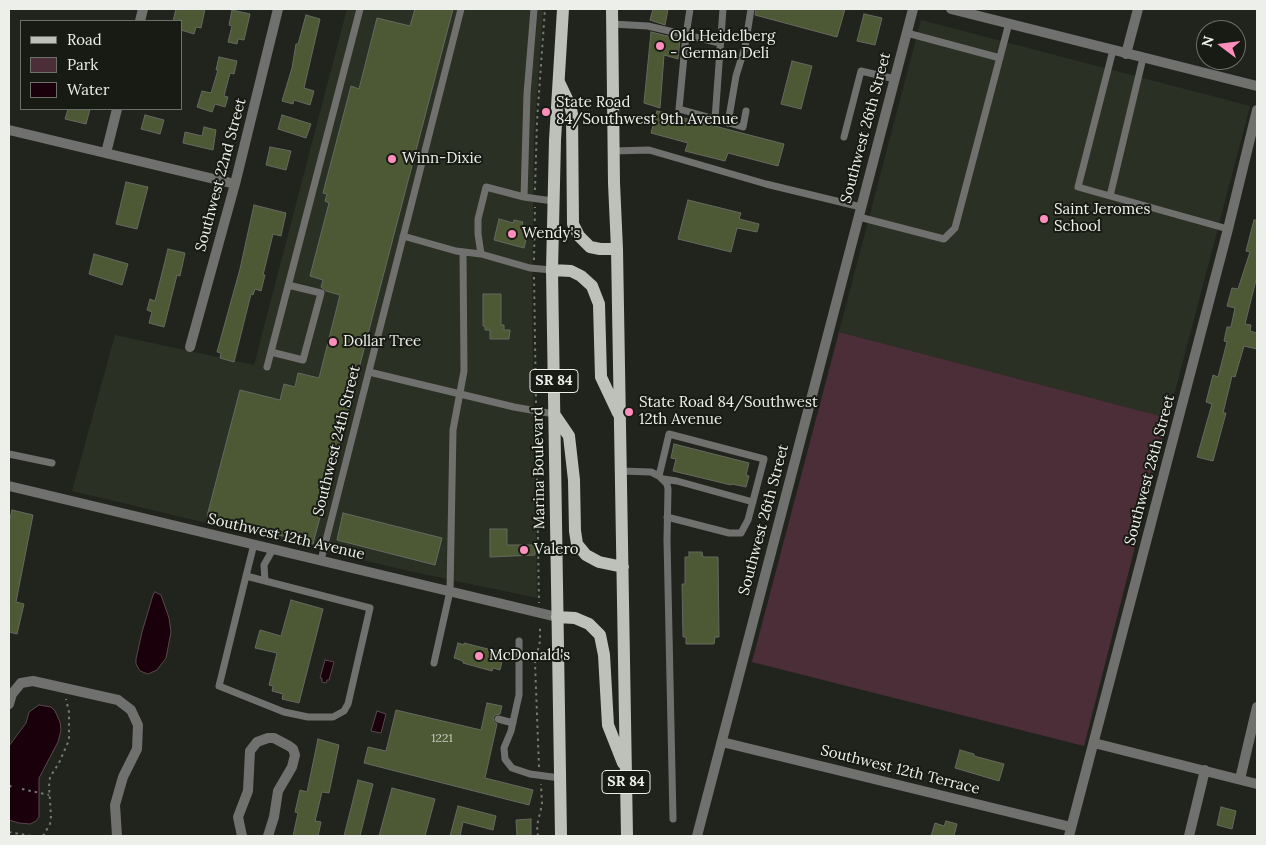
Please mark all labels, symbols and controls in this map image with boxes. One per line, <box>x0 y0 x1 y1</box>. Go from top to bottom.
legend <box>20 20 182 110</box>
north arrow <box>1196 20 1246 70</box>
place label: Old Heidelberg - German Deli <box>670 28 775 63</box>
text: Road <box>67 30 102 49</box>
text: N <box>1197 34 1218 49</box>
marker: Old Heidelberg - German Deli <box>654 40 666 52</box>
street label: Southwest 26th Street <box>837 51 895 205</box>
text: Park <box>67 55 98 74</box>
text: Water <box>67 80 109 99</box>
place label: State Road 84/Southwest 9th Avenue <box>556 94 738 129</box>
street label: Southwest 22nd Street <box>192 96 250 254</box>
marker: State Road 84/Southwest 9th Avenue <box>540 106 552 118</box>
place label: Winn-Dixie <box>402 150 482 168</box>
marker: Winn-Dixie <box>386 153 398 165</box>
place label: Saint Jeromes School <box>1054 201 1150 236</box>
marker: Saint Jeromes School <box>1038 213 1050 225</box>
place label: Wendy's <box>522 225 580 243</box>
marker: Wendy's <box>506 228 518 240</box>
place label: Dollar Tree <box>343 333 421 351</box>
marker: Dollar Tree <box>327 336 339 348</box>
street label: Southwest 24th Street <box>310 364 364 518</box>
road number: SR 84 <box>530 370 578 392</box>
street label: Southwest 28th Street <box>1121 393 1179 547</box>
place label: State Road 84/Southwest 12th Avenue <box>639 394 818 429</box>
street label: Marina Boulevard <box>529 406 549 530</box>
marker: State Road 84/Southwest 12th Avenue <box>623 406 635 418</box>
street label: Southwest 26th Street <box>735 443 793 597</box>
street label: Southwest 12th Avenue <box>206 510 366 564</box>
place label: Valero <box>534 541 579 559</box>
marker: Valero <box>518 544 530 556</box>
place label: McDonald's <box>489 647 570 665</box>
marker: McDonald's <box>473 650 485 662</box>
house number: 1221 <box>431 732 453 746</box>
street label: Southwest 12th Terrace <box>818 741 982 799</box>
road number: SR 84 <box>602 770 650 794</box>

